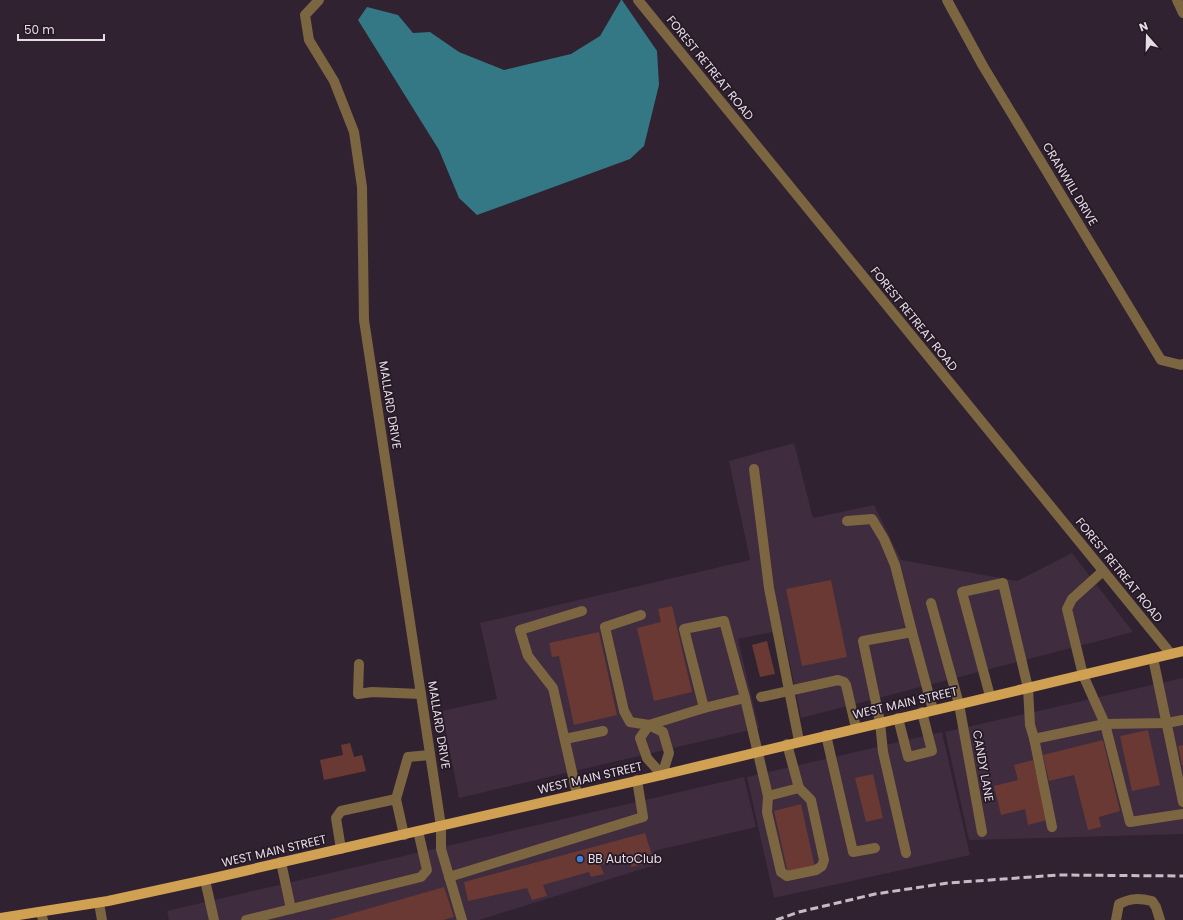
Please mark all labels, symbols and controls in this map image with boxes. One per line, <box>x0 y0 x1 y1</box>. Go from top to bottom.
street label: FOREST RETREAT ROAD <box>663 12 758 124</box>
scale bar <box>18 16 104 42</box>
north arrow <box>1127 16 1167 56</box>
text: N <box>1137 18 1150 36</box>
text: 50 m <box>24 21 55 38</box>
street label: CRANWILL DRIVE <box>1039 139 1102 229</box>
street label: FOREST RETREAT ROAD <box>867 263 962 375</box>
street label: MALLARD DRIVE <box>375 360 406 450</box>
street label: FOREST RETREAT ROAD <box>1072 514 1167 626</box>
street label: MALLARD DRIVE <box>424 680 455 770</box>
street label: WEST MAIN STREET <box>851 682 960 723</box>
street label: CANDY LANE <box>969 729 998 803</box>
street label: WEST MAIN STREET <box>536 757 645 798</box>
street label: WEST MAIN STREET <box>220 830 329 871</box>
place label: BB AutoClub <box>588 850 662 867</box>
marker: BB AutoClub <box>575 854 585 864</box>

